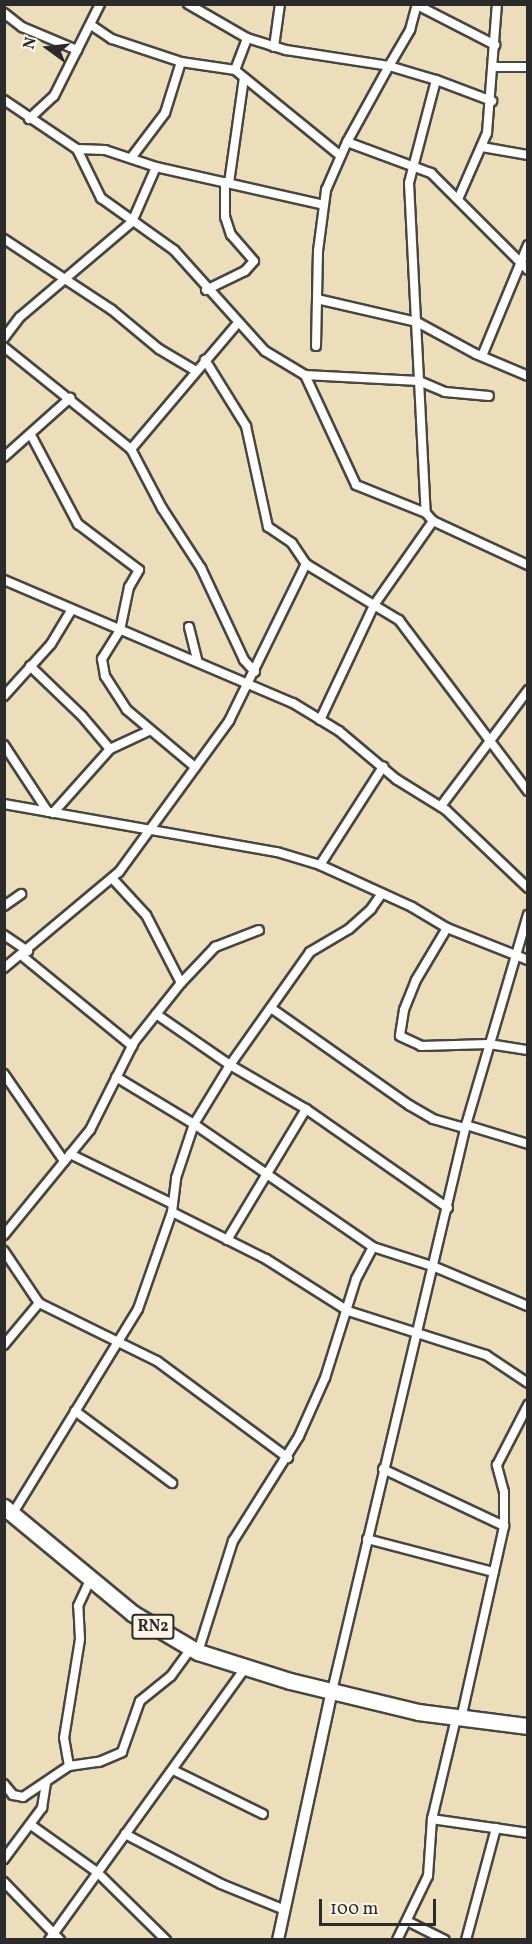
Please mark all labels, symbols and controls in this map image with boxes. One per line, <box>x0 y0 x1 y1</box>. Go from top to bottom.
north arrow <box>18 18 78 78</box>
text: N <box>18 35 43 52</box>
road number: RN2 <box>130 1614 176 1640</box>
scale bar <box>322 1887 439 1925</box>
text: 100 m <box>330 1897 379 1922</box>

